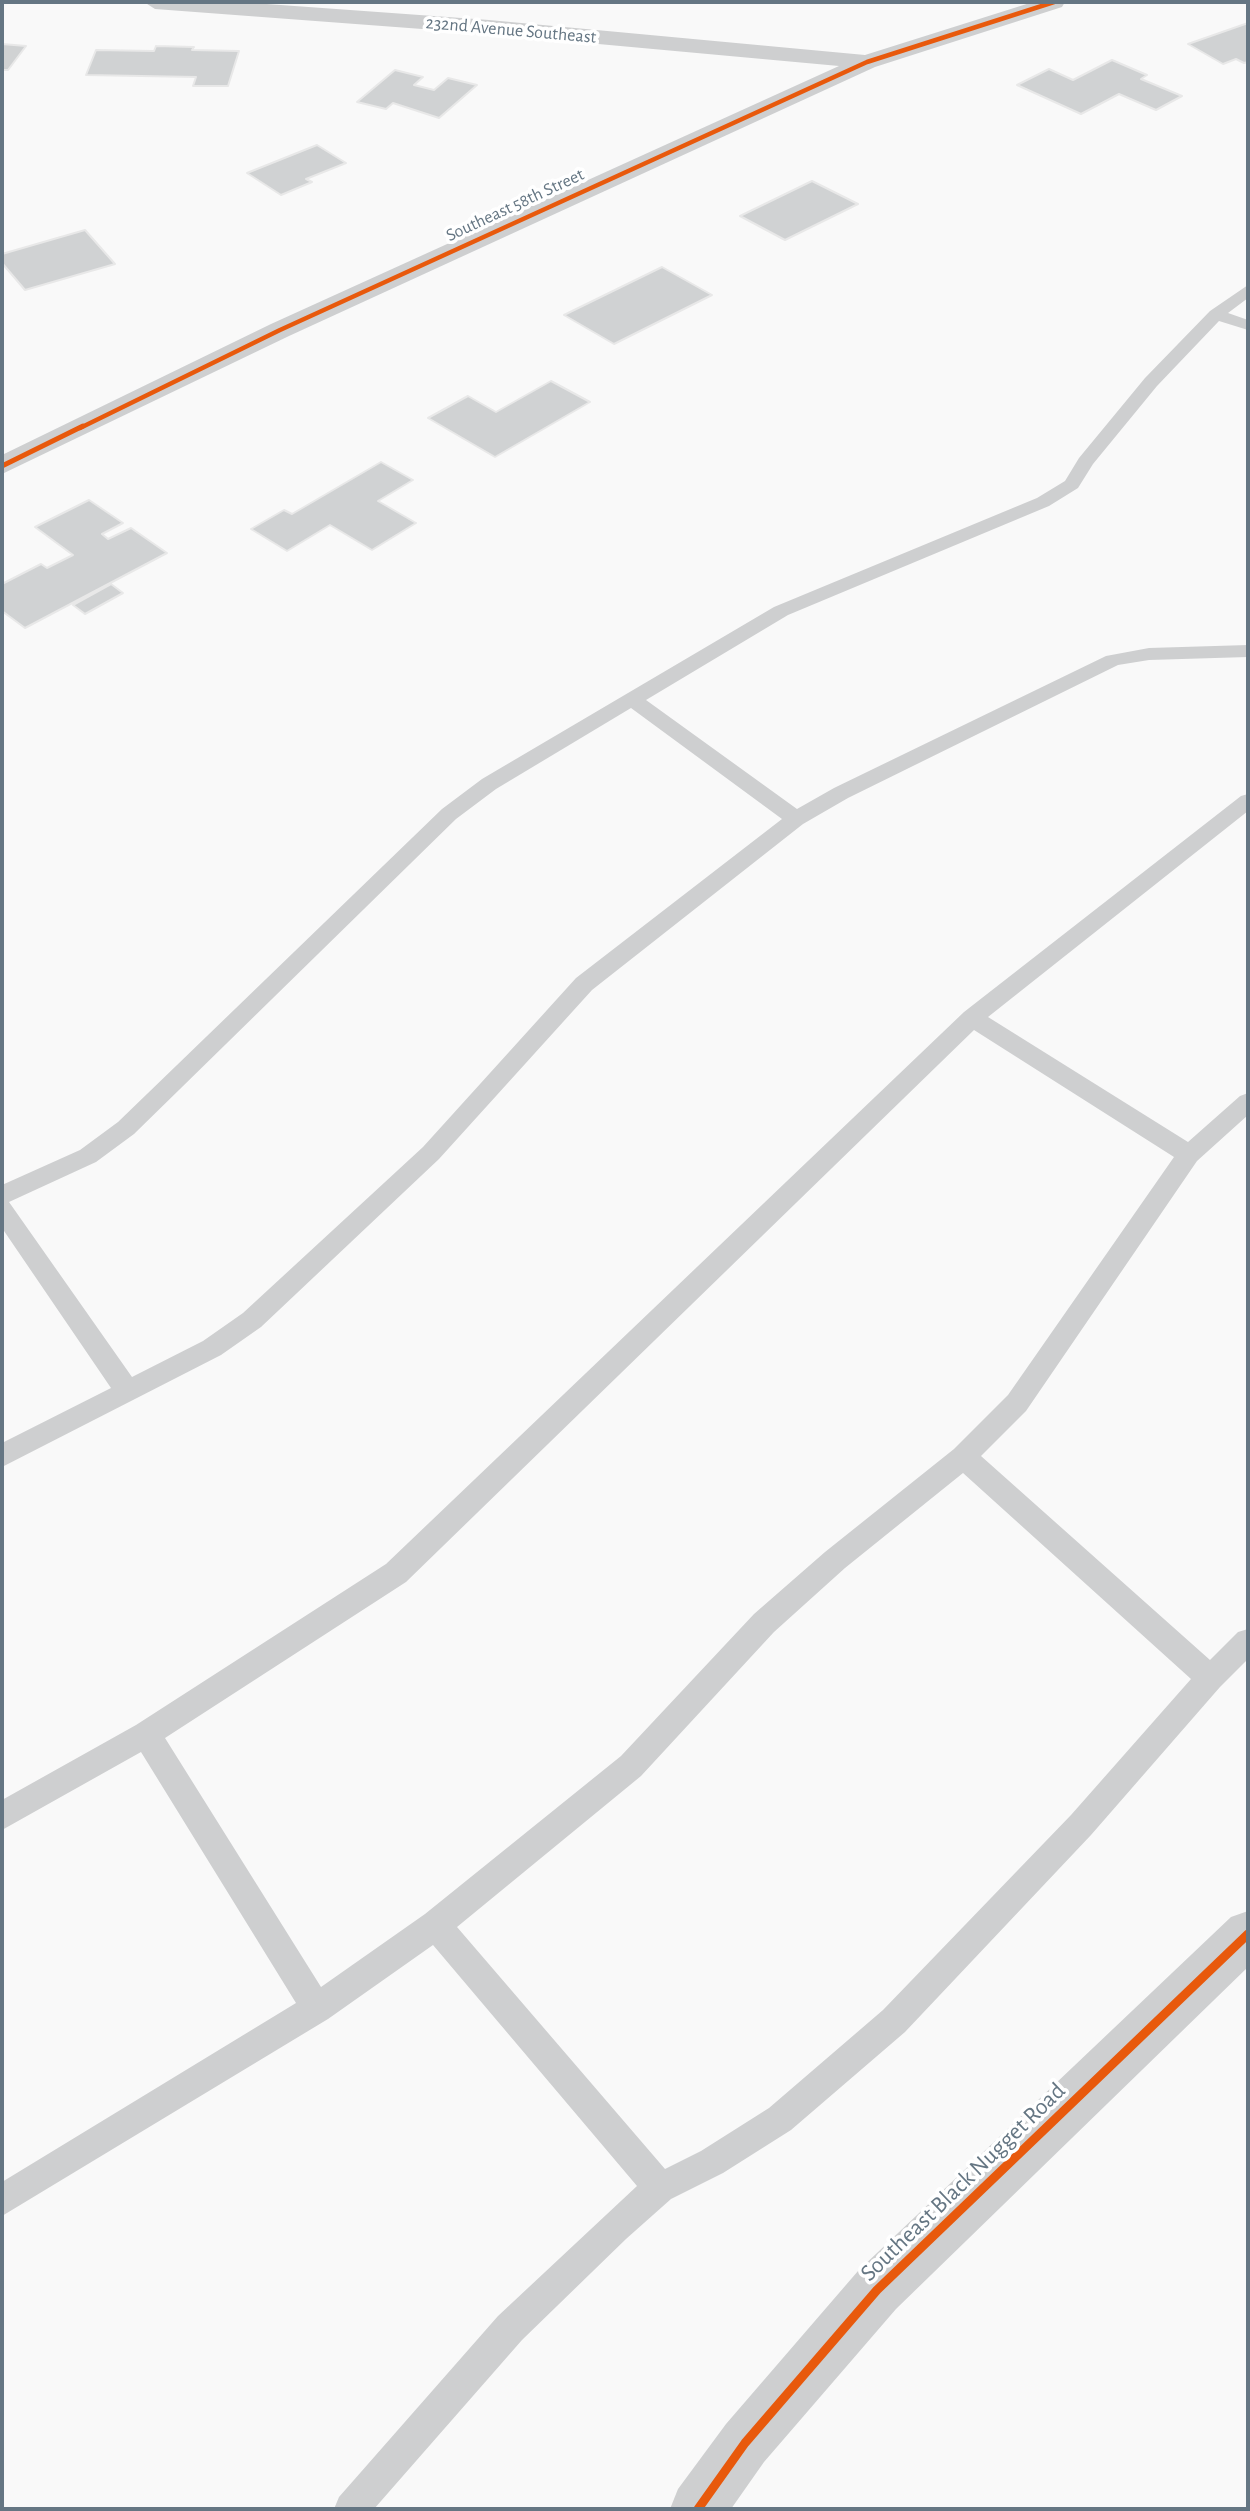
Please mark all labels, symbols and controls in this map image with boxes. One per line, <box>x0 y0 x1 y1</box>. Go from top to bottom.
street label: 232nd Avenue Southeast <box>425 12 597 48</box>
street label: Southeast 58th Street <box>443 164 587 246</box>
street label: Southeast Black Nugget Road <box>854 2077 1072 2287</box>

